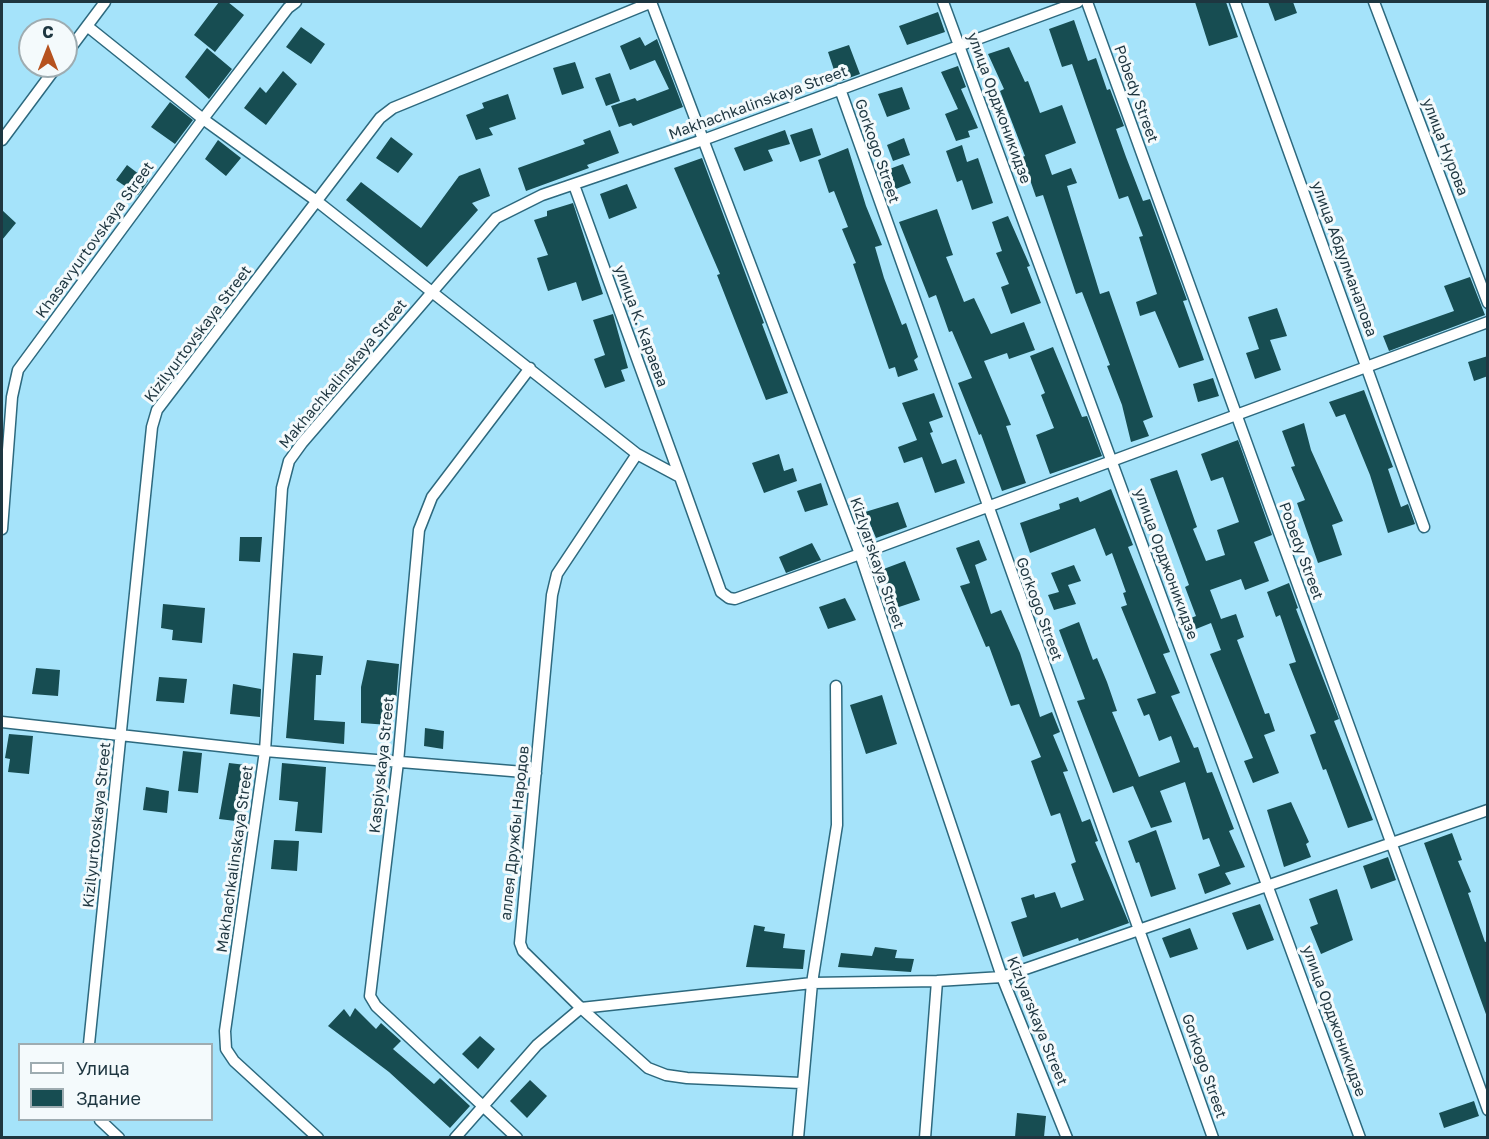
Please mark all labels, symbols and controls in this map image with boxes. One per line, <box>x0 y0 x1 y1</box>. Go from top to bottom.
north arrow <box>18 18 78 78</box>
text: С <box>42 22 54 42</box>
street label: улица Орджоникидзе <box>963 30 1035 186</box>
street label: Pobedy Street <box>1110 43 1162 145</box>
street label: Makhachkalinskaya Street <box>666 62 850 144</box>
street label: улица Нурова <box>1418 96 1472 198</box>
street label: Gorkogo Street <box>851 97 903 205</box>
street label: Khasavyurtovskaya Street <box>32 158 158 322</box>
street label: улица Абдулманапова <box>1307 179 1381 339</box>
street label: Kizilyurtovskaya Street <box>141 262 255 406</box>
street label: улица К. Караева <box>611 262 671 390</box>
street label: Makhachkalinskaya Street <box>275 296 411 452</box>
street label: улица Орджоникидзе <box>1130 486 1202 642</box>
street label: Kizlyarskaya Street <box>846 495 908 631</box>
street label: Pobedy Street <box>1275 500 1327 602</box>
street label: Gorkogo Street <box>1012 555 1066 663</box>
street label: Kaspiyskaya Street <box>366 696 398 834</box>
street label: Kizilyurtovskaya Street <box>79 741 115 909</box>
street label: аллея Дружбы Народов <box>497 745 533 921</box>
street label: Makhachkalinskaya Street <box>213 764 257 954</box>
street label: улица Орджоникидзе <box>1298 943 1370 1099</box>
street label: Kizlyarskaya Street <box>1003 954 1071 1088</box>
street label: Gorkogo Street <box>1178 1012 1230 1120</box>
legend <box>18 1043 213 1121</box>
text: Улица <box>76 1057 130 1079</box>
text: Здание <box>76 1087 141 1109</box>

